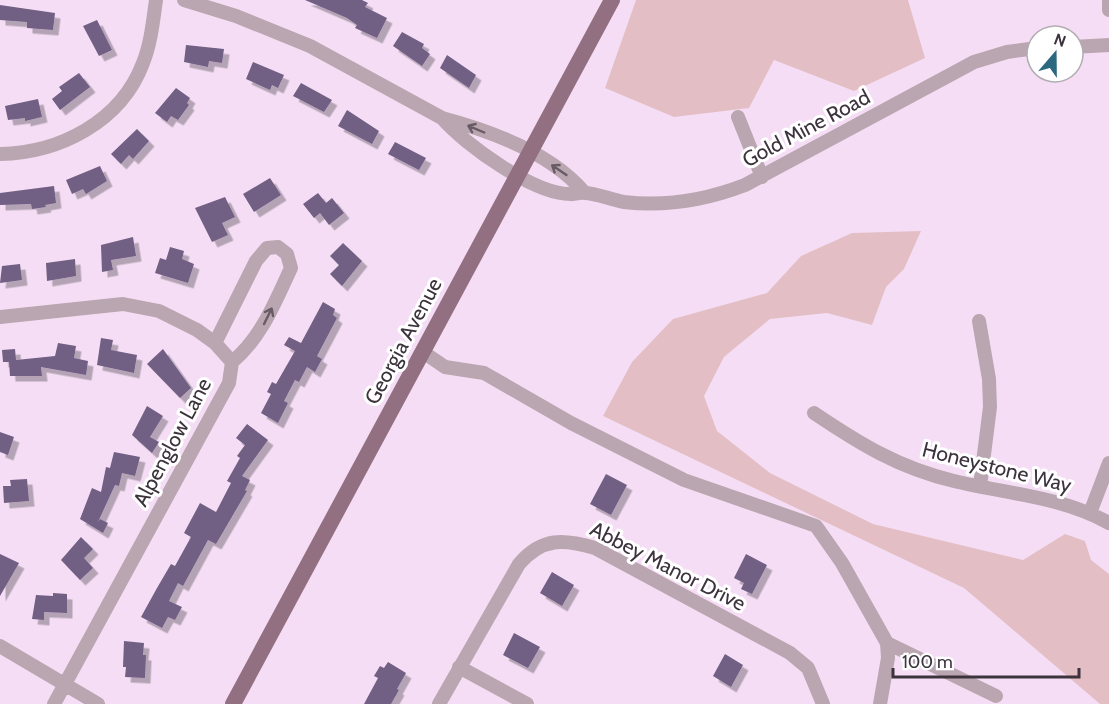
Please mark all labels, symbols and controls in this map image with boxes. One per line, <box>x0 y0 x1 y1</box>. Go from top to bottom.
north arrow <box>1025 24 1085 84</box>
text: N <box>1051 30 1069 51</box>
street label: Gold Mine Road <box>738 84 874 172</box>
one-way arrow <box>467 123 486 134</box>
one-way arrow <box>551 164 567 176</box>
street label: Georgia Avenue <box>359 273 447 408</box>
one-way arrow <box>262 308 274 326</box>
street label: Alpenglow Lane <box>128 373 216 510</box>
street label: Honeystone Way <box>920 436 1075 498</box>
street label: Abbey Manor Drive <box>586 516 750 616</box>
scale bar <box>893 641 1079 679</box>
text: 100 m <box>902 651 953 673</box>

